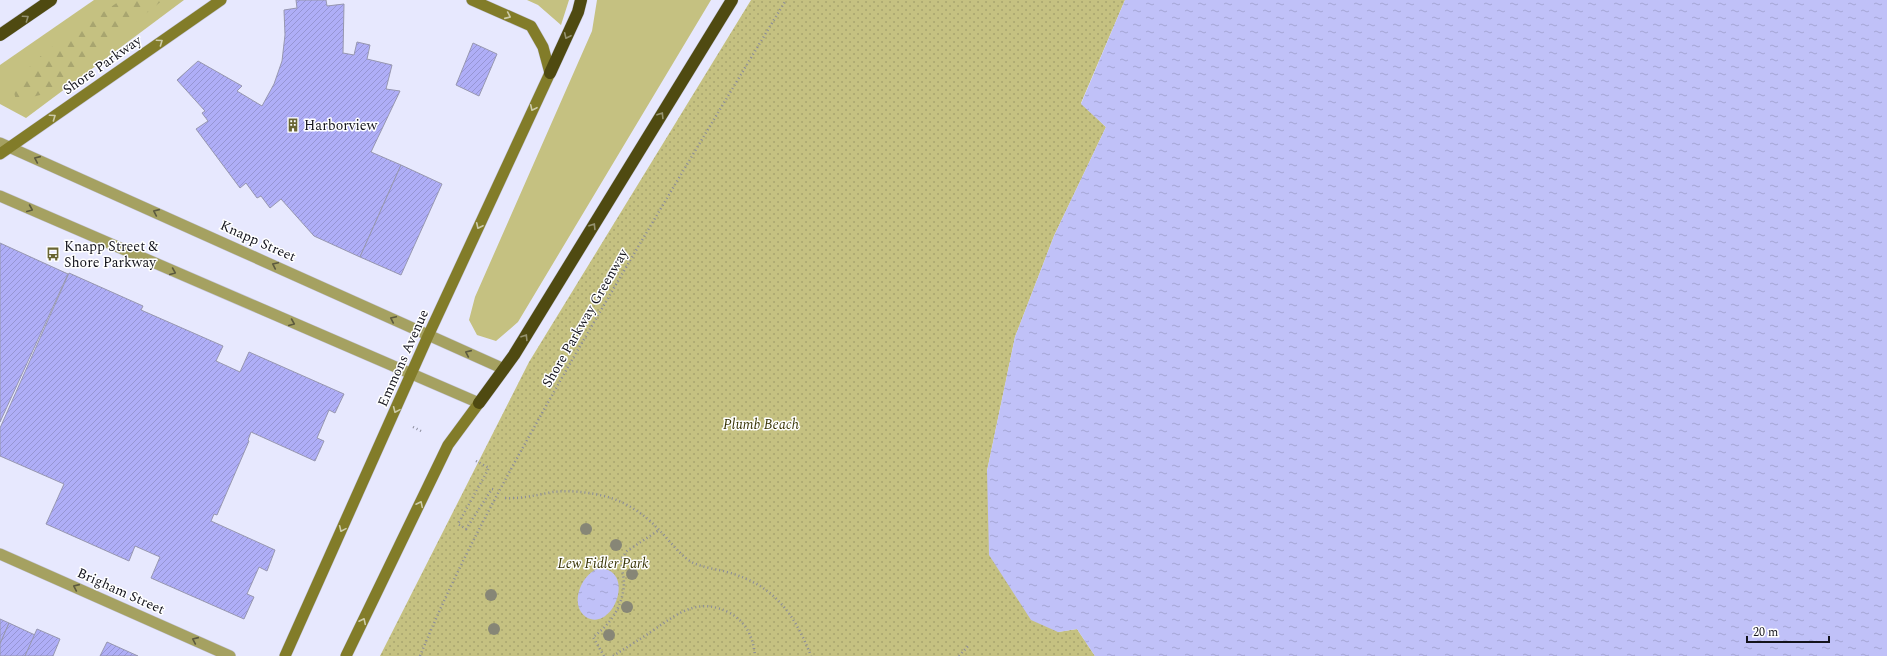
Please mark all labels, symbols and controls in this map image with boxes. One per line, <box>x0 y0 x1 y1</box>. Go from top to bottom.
one-way arrow <box>503 11 511 19</box>
one-way arrow <box>21 16 28 23</box>
street label: Shore Parkway <box>58 29 147 100</box>
one-way arrow <box>564 32 572 40</box>
one-way arrow <box>156 39 163 47</box>
one-way arrow <box>530 104 538 112</box>
one-way arrow <box>657 112 664 119</box>
one-way arrow <box>49 114 56 121</box>
place label: Harborview <box>304 115 378 136</box>
building icon: Harborview <box>285 117 301 133</box>
one-way arrow <box>34 156 42 164</box>
one-way arrow <box>26 205 33 213</box>
one-way arrow <box>153 209 161 217</box>
street label: Knapp Street <box>217 215 299 267</box>
one-way arrow <box>476 222 484 230</box>
one-way arrow <box>589 223 596 230</box>
place label: Knapp Street & Shore Parkway <box>64 236 159 273</box>
street label: Shore Parkway Greenway <box>537 244 634 391</box>
bus stop icon: Knapp Street & Shore Parkway <box>45 246 61 262</box>
one-way arrow <box>271 262 279 270</box>
one-way arrow <box>169 267 176 275</box>
street label: Emmons Avenue <box>372 306 434 410</box>
one-way arrow <box>390 316 397 324</box>
one-way arrow <box>287 318 295 326</box>
one-way arrow <box>521 334 528 341</box>
one-way arrow <box>465 350 472 358</box>
one-way arrow <box>392 407 400 414</box>
park label: Plumb Beach <box>723 414 799 435</box>
one-way arrow <box>415 500 423 508</box>
one-way arrow <box>339 525 347 532</box>
park label: Lew Fidler Park <box>558 553 649 574</box>
street label: Brigham Street <box>74 562 168 620</box>
one-way arrow <box>72 584 79 592</box>
one-way arrow <box>358 618 366 625</box>
scale bar <box>1747 618 1829 644</box>
text: 20 m <box>1753 623 1778 642</box>
one-way arrow <box>191 637 199 645</box>

